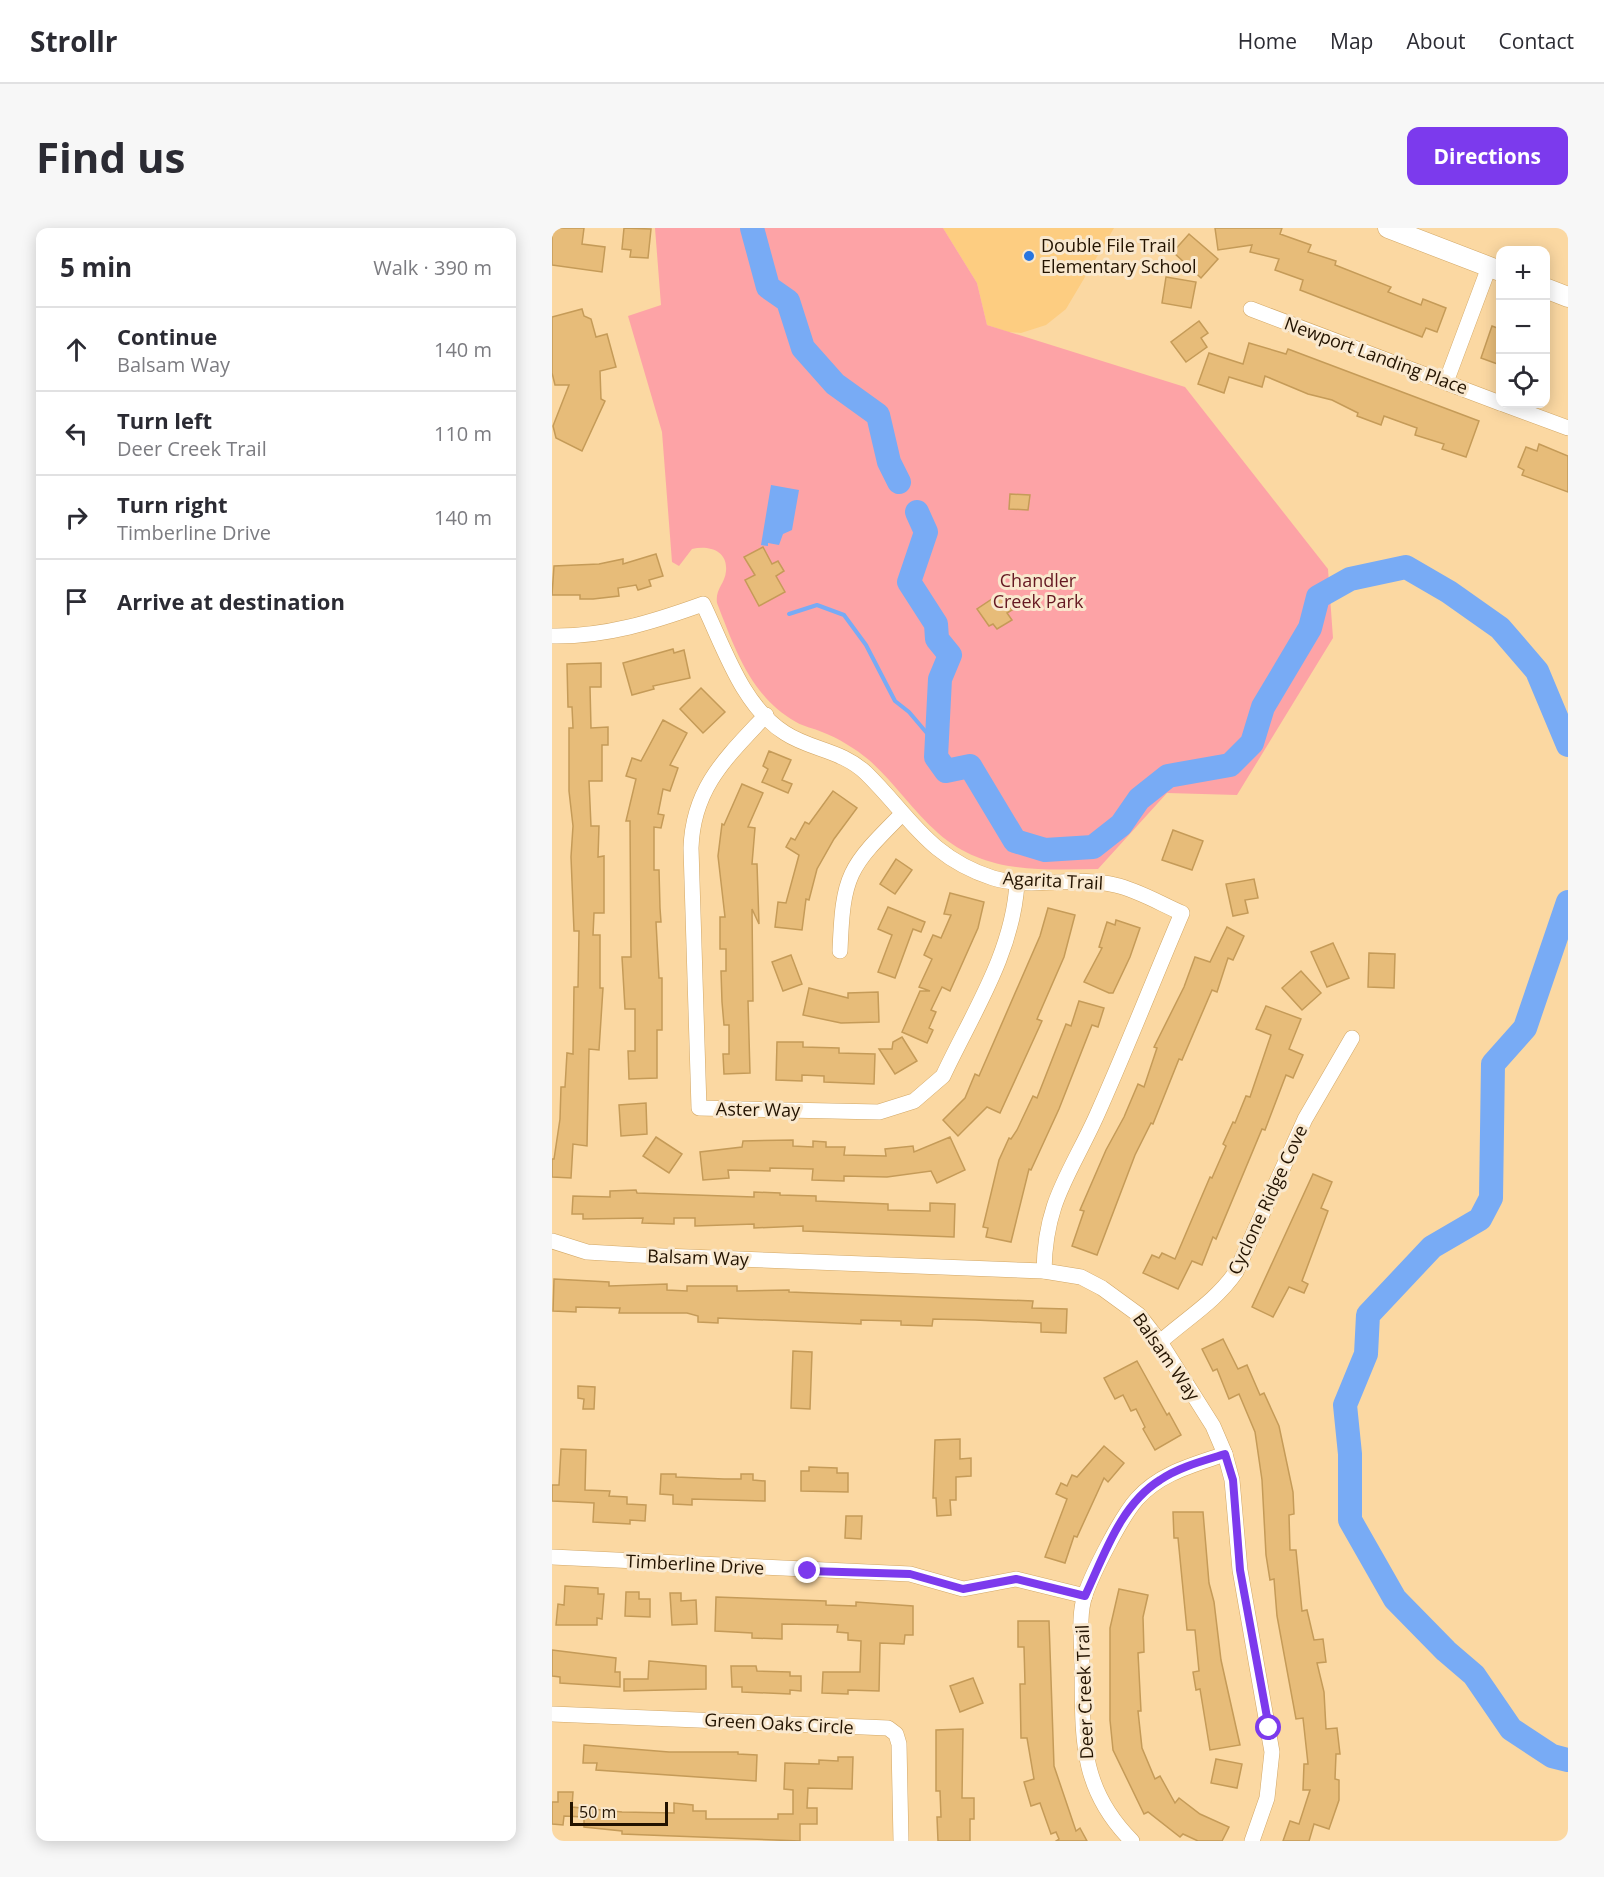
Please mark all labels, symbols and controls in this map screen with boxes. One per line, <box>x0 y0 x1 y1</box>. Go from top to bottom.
text: Strollr <box>30 22 117 60</box>
text: Home <box>1238 27 1297 55</box>
text: Map <box>1330 27 1373 55</box>
text: About <box>1406 27 1466 55</box>
text: Contact <box>1499 27 1574 55</box>
button: Directions <box>1407 127 1568 185</box>
text: Find us <box>36 128 185 185</box>
place label: Double File Trail Elementary School <box>1041 233 1197 278</box>
map controls <box>1496 246 1550 408</box>
button: + <box>1496 246 1550 300</box>
text: 5 min <box>60 249 132 285</box>
marker: Double File Trail Elementary School <box>1022 249 1036 263</box>
text: Walk · 390 m <box>373 254 492 281</box>
button: − <box>1496 300 1550 354</box>
street label: Newport Landing Place <box>1281 311 1471 399</box>
text: Continue <box>117 321 217 351</box>
icon: ahead <box>60 333 93 366</box>
text: 140 m <box>434 336 492 363</box>
text: Balsam Way <box>117 351 230 378</box>
button: locate <box>1496 354 1550 408</box>
text: Turn left <box>117 405 212 435</box>
icon: left <box>60 417 93 450</box>
text: 110 m <box>434 420 492 447</box>
text: Deer Creek Trail <box>117 435 267 462</box>
text: Turn right <box>117 489 228 519</box>
icon: right <box>60 501 93 534</box>
text: 140 m <box>434 504 492 531</box>
text: Timberline Drive <box>117 519 271 546</box>
park label: Chandler Creek Park <box>993 568 1084 613</box>
icon: arrive <box>60 585 93 618</box>
text: Arrive at destination <box>117 586 345 616</box>
street label: Agarita Trail <box>1002 865 1104 895</box>
street label: Aster Way <box>716 1096 801 1122</box>
street label: Cyclone Ridge Cove <box>1222 1121 1312 1278</box>
street label: Balsam Way <box>647 1243 750 1271</box>
street label: Balsam Way <box>1128 1308 1206 1406</box>
street label: Timberline Drive <box>625 1548 765 1580</box>
route end <box>794 1557 820 1583</box>
street label: Deer Creek Trail <box>1070 1624 1098 1760</box>
street label: Green Oaks Circle <box>704 1707 854 1739</box>
route start <box>1255 1714 1281 1740</box>
scale bar <box>570 1799 668 1826</box>
text: 50 m <box>579 1801 616 1823</box>

